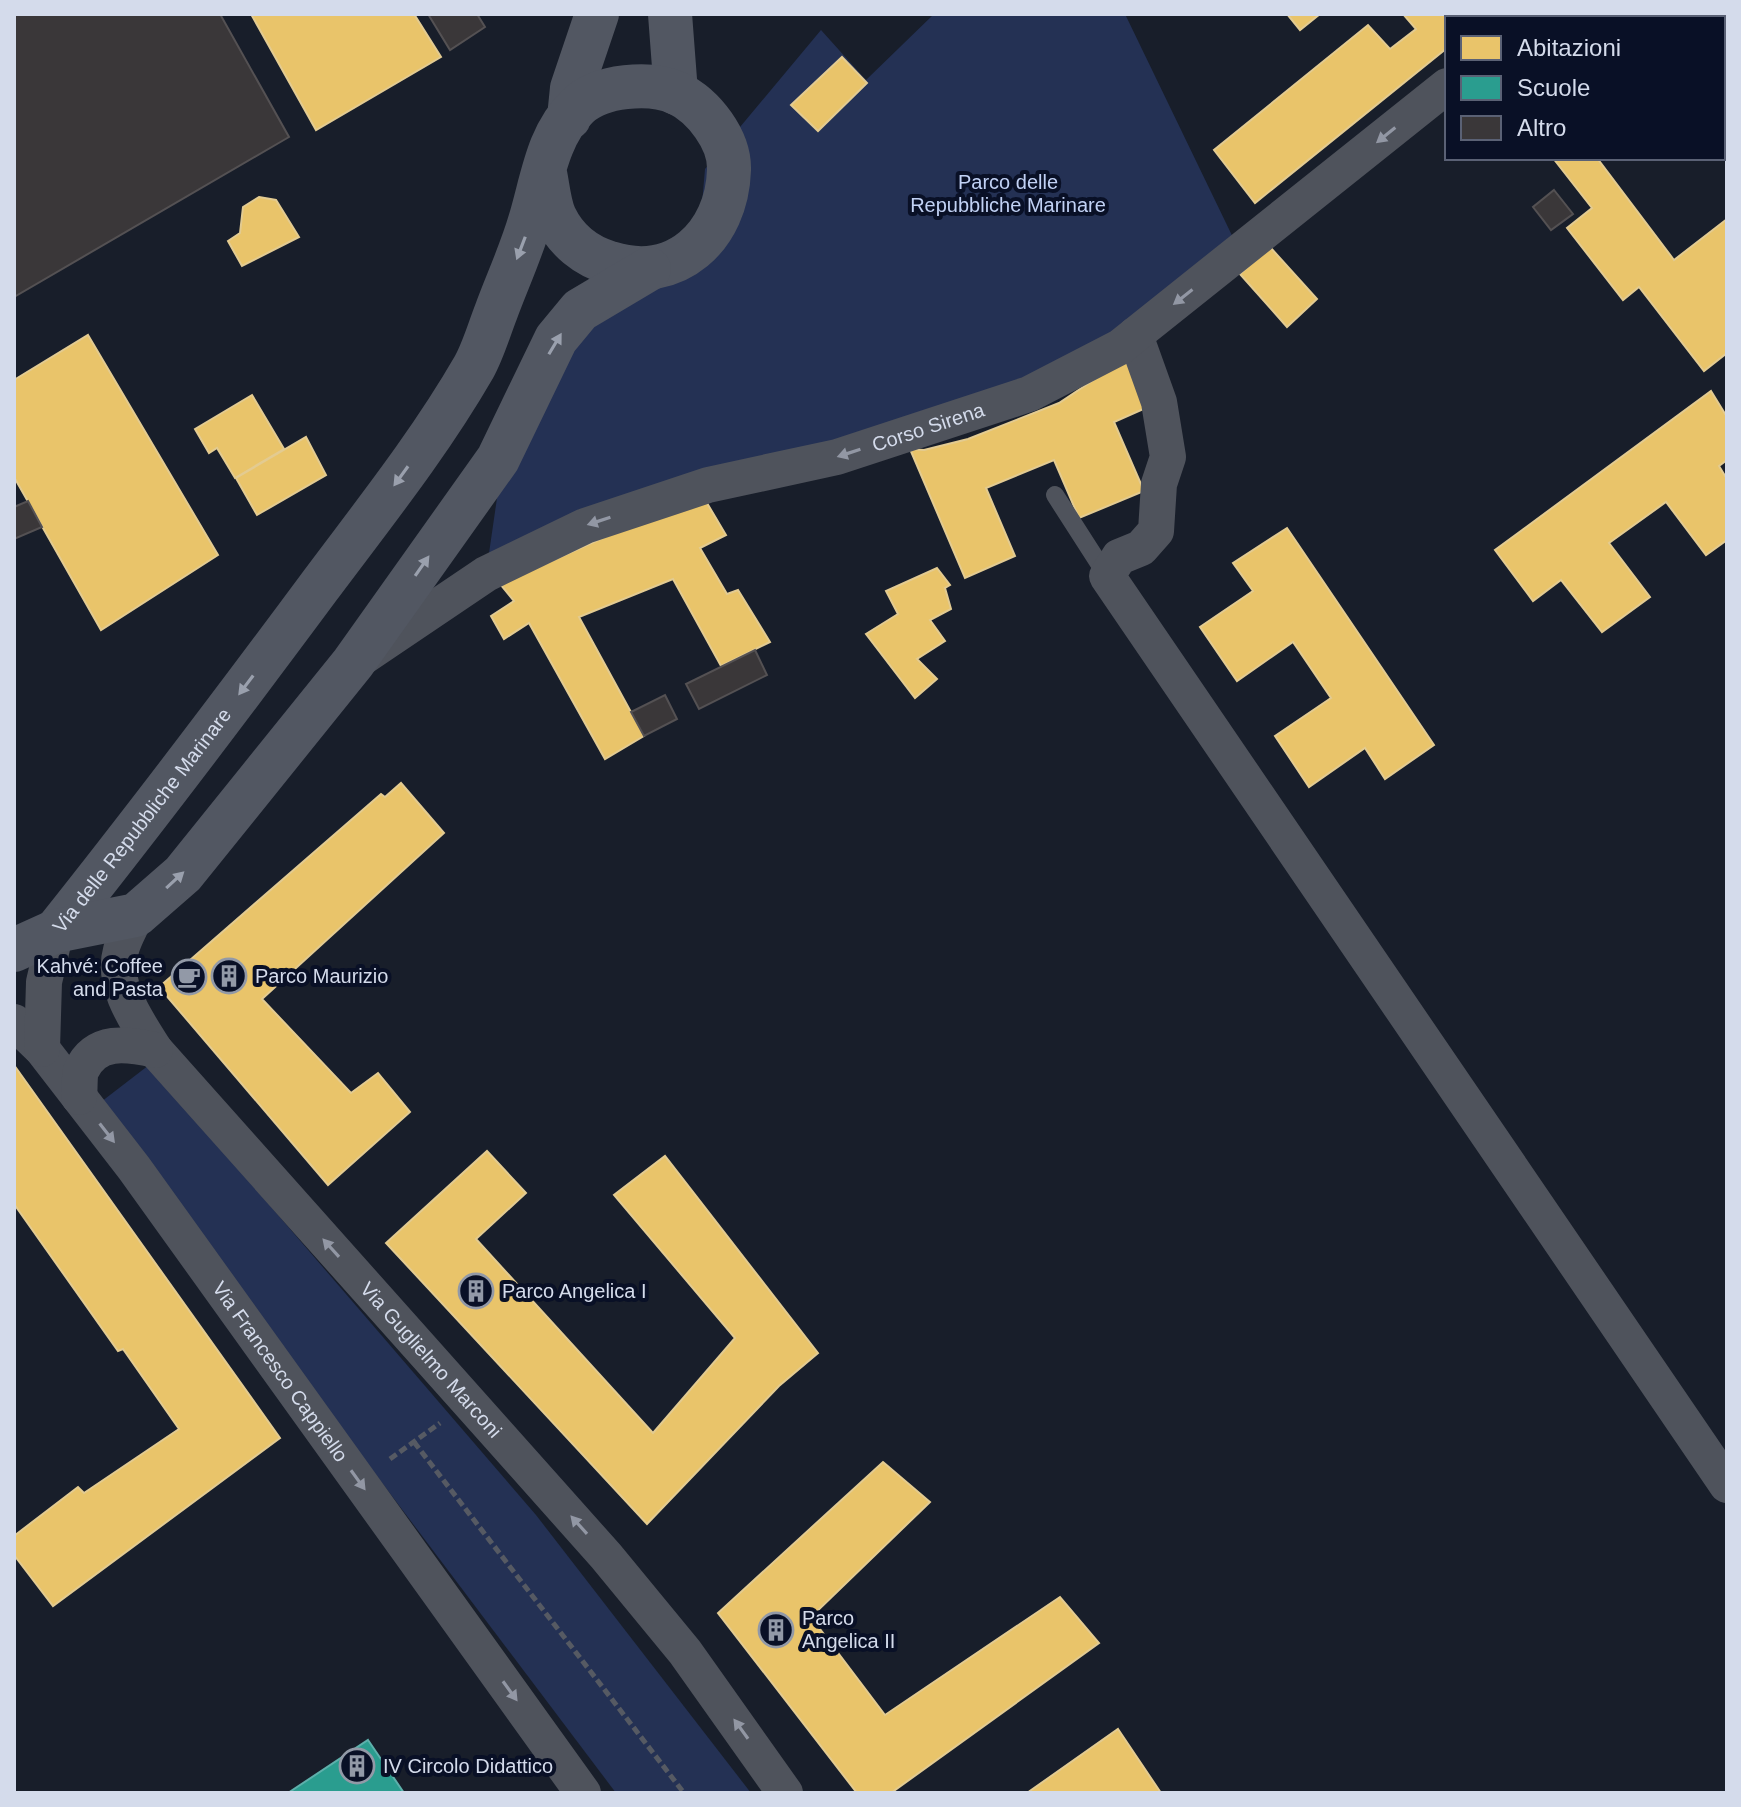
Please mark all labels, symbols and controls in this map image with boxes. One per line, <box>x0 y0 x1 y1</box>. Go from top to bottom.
legend <box>1445 16 1725 160</box>
text: Abitazioni <box>1517 34 1621 61</box>
text: Scuole <box>1517 74 1590 101</box>
text: Altro <box>1517 114 1566 141</box>
one-way arrow <box>1376 126 1396 142</box>
park label: Parco delle Repubbliche Marinare <box>910 171 1106 216</box>
one-way arrow <box>514 236 527 260</box>
one-way arrow <box>1173 289 1193 305</box>
one-way arrow <box>548 333 562 355</box>
street label: Corso Sirena <box>869 398 988 456</box>
one-way arrow <box>837 447 861 459</box>
one-way arrow <box>394 466 409 487</box>
one-way arrow <box>586 516 610 528</box>
one-way arrow <box>414 555 430 577</box>
one-way arrow <box>238 675 254 695</box>
street label: Via delle Repubbliche Marinare <box>48 704 235 937</box>
one-way arrow <box>165 872 184 890</box>
place label: Kahvé: Coffee and Pasta <box>37 955 164 1000</box>
building icon: Parco Maurizio <box>210 957 248 995</box>
cafe icon: Kahvé: Coffee and Pasta <box>170 958 208 996</box>
place label: Parco Maurizio <box>255 965 388 987</box>
one-way arrow <box>98 1123 114 1143</box>
one-way arrow <box>323 1239 341 1258</box>
building icon: Parco Angelica I <box>457 1272 495 1310</box>
street label: Via Francesco Cappiello <box>208 1277 352 1466</box>
street label: Via Guglielmo Marconi <box>356 1277 506 1442</box>
place label: Parco Angelica I <box>502 1280 647 1302</box>
one-way arrow <box>350 1469 366 1491</box>
one-way arrow <box>571 1516 589 1535</box>
place label: Parco Angelica II <box>802 1607 895 1652</box>
building icon: Parco Angelica II <box>757 1611 795 1649</box>
one-way arrow <box>501 1681 517 1701</box>
one-way arrow <box>733 1718 749 1740</box>
building icon: IV Circolo Didattico <box>338 1747 376 1785</box>
place label: IV Circolo Didattico <box>383 1755 553 1777</box>

